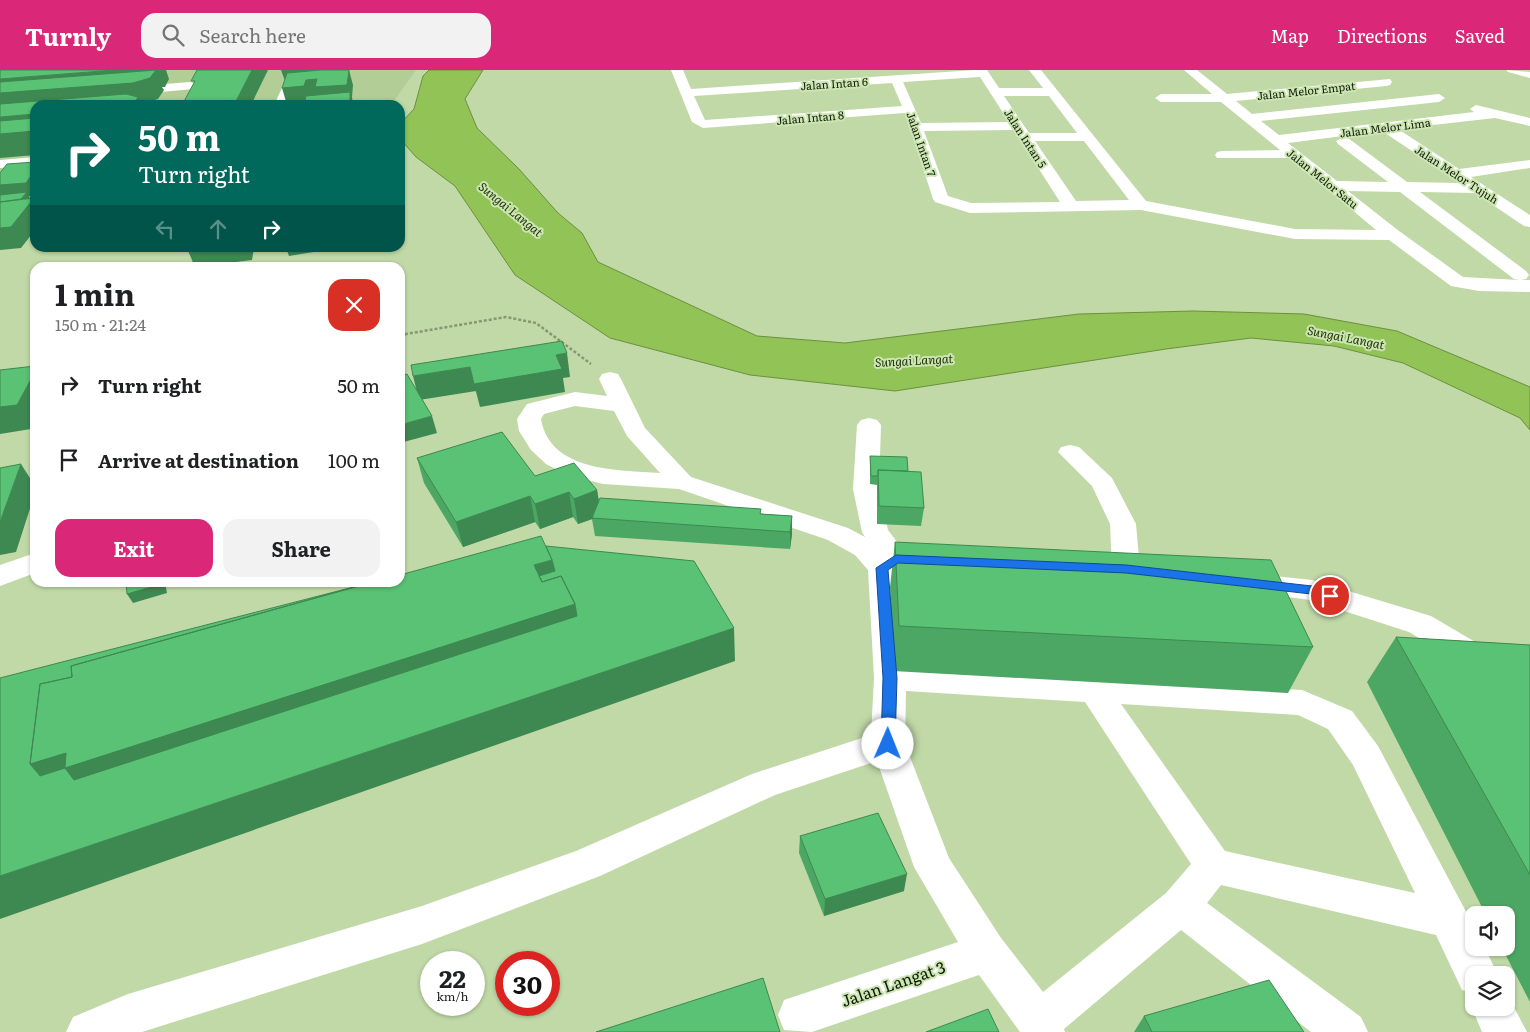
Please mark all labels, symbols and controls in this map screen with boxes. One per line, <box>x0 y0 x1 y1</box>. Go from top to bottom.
search box <box>141 13 491 58</box>
text: Turnly <box>25 18 111 53</box>
icon: search <box>159 21 187 49</box>
text: Search here <box>199 21 306 49</box>
text: Map <box>1271 22 1309 49</box>
text: Directions <box>1337 22 1427 49</box>
text: Saved <box>1455 22 1505 49</box>
street label: Jalan Intan 6 <box>800 73 868 93</box>
street label: Jalan Melor Empat <box>1256 77 1356 103</box>
street label: Jalan Intan 5 <box>1001 105 1051 171</box>
street label: Jalan Intan 8 <box>776 106 844 128</box>
text: 50 m <box>138 110 221 162</box>
street label: Jalan Intan 7 <box>903 110 941 179</box>
street label: Jalan Melor Lima <box>1339 113 1431 141</box>
icon: right <box>55 120 120 185</box>
street label: Jalan Melor Tujuh <box>1412 141 1502 207</box>
street label: Jalan Melor Satu <box>1284 144 1362 212</box>
text: Turn right <box>138 157 250 190</box>
water label: Sungai Langat <box>475 177 547 241</box>
icon: left <box>151 215 179 243</box>
icon: ahead <box>204 215 232 243</box>
icon: right <box>257 215 285 243</box>
text: 1 min <box>55 271 135 315</box>
button: close <box>328 279 380 331</box>
text: 150 m · 21:24 <box>55 312 146 336</box>
water label: Sungai Langat <box>1306 321 1386 353</box>
water label: Sungai Langat <box>875 349 954 371</box>
icon: right <box>55 371 83 399</box>
text: Turn right <box>98 371 202 399</box>
text: 50 m <box>337 371 380 399</box>
icon: arrive <box>55 446 83 474</box>
text: Arrive at destination <box>98 446 299 474</box>
text: 100 m <box>328 446 380 474</box>
button: Exit <box>55 519 213 577</box>
button: Share <box>223 519 380 577</box>
pin <box>1309 575 1351 617</box>
icon: arrive <box>1316 582 1344 610</box>
position arrow <box>861 717 913 769</box>
map controls <box>1465 906 1515 1016</box>
button: sound <box>1465 906 1515 956</box>
speed limit sign: 30 <box>495 951 560 1016</box>
street label: Jalan Langat 3 <box>838 954 948 1012</box>
text: 22 <box>439 959 466 996</box>
button: layers <box>1465 966 1515 1016</box>
text: km/h <box>437 987 468 1005</box>

